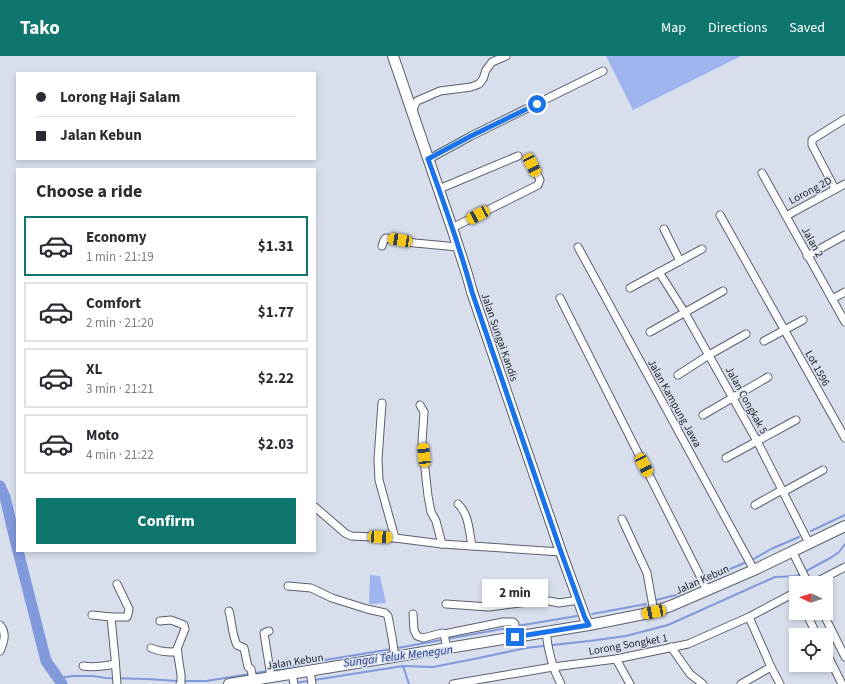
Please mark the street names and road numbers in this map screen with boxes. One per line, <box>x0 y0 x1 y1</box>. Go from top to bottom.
street label: Lorong 2D <box>786 173 835 208</box>
street label: Jalan 2 <box>798 224 827 260</box>
street label: Jalan Sungai Kandis <box>477 291 522 384</box>
street label: Lot 1596 <box>802 348 834 389</box>
street label: Jalan Kampung Jawa <box>644 357 705 450</box>
street label: Jalan Congkak 5 <box>722 364 771 437</box>
street label: Jalan Kebun <box>673 561 731 598</box>
street label: Lorong Songket 1 <box>587 630 669 659</box>
street label: Jalan Kebun <box>266 650 325 673</box>

